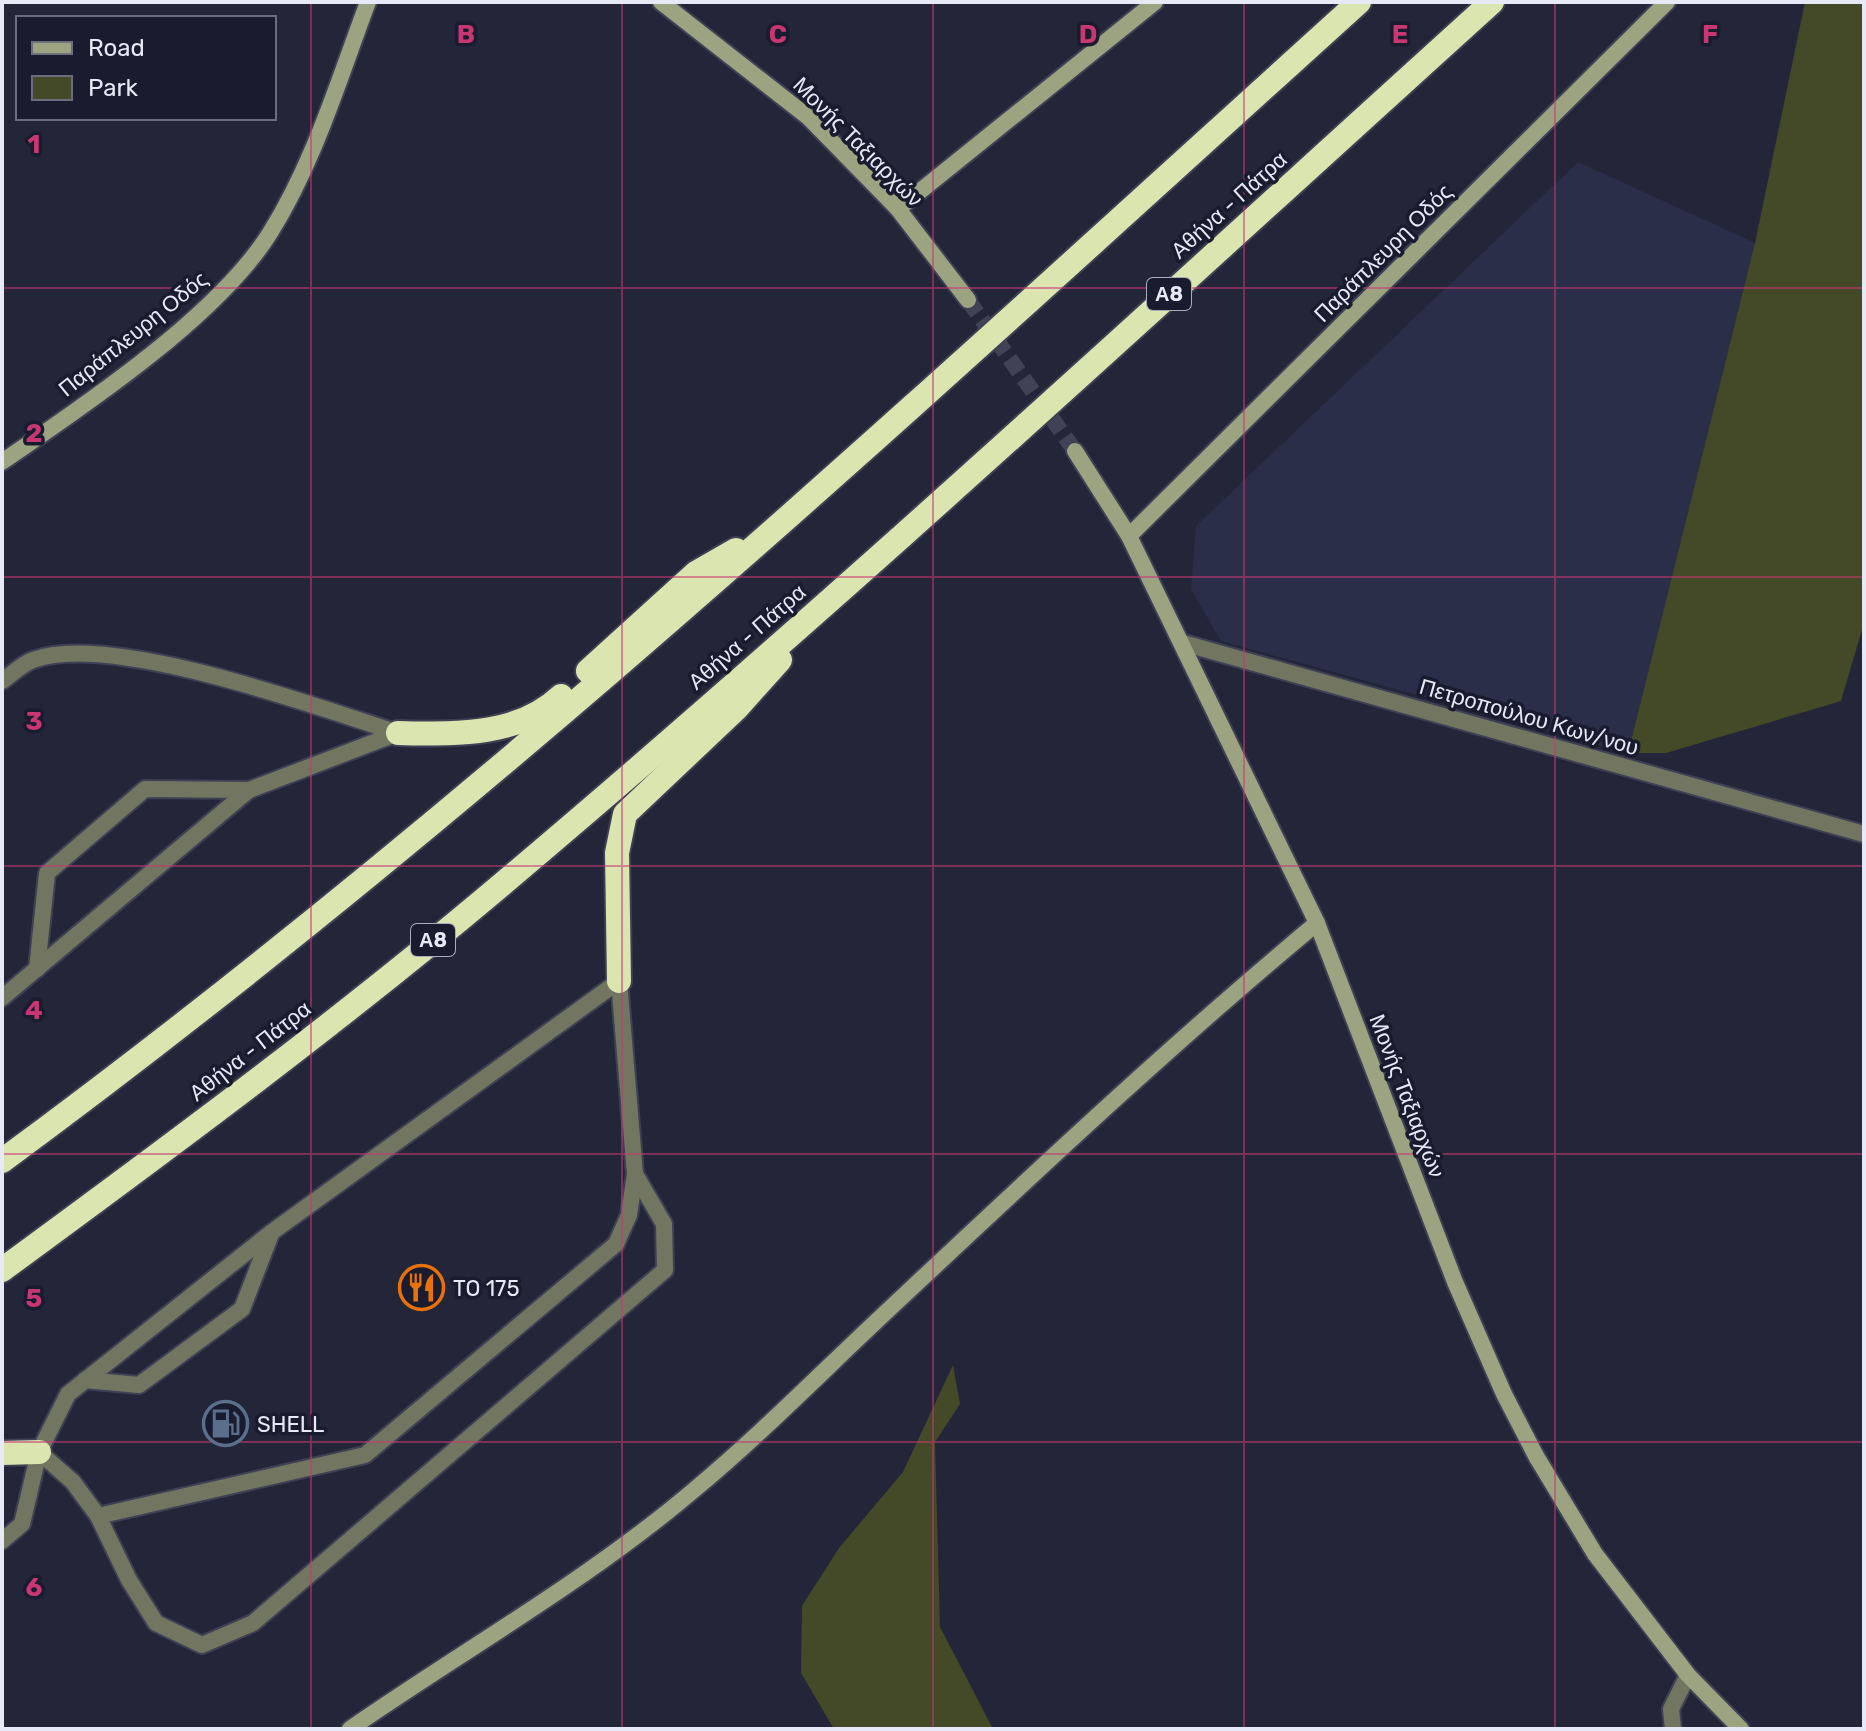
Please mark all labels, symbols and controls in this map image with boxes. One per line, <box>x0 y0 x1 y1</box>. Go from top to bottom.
legend <box>16 16 276 120</box>
text: B <box>457 19 475 50</box>
text: C <box>769 19 787 50</box>
text: D <box>1079 19 1097 50</box>
text: E <box>1392 19 1408 50</box>
text: F <box>1702 19 1718 50</box>
text: Road <box>88 34 145 62</box>
street label: Μονής Ταξιαρχών <box>787 71 929 213</box>
text: Park <box>88 74 139 102</box>
text: 1 <box>28 129 40 160</box>
street label: Αθήνα - Πάτρα <box>1165 146 1293 264</box>
street label: Παράπλευρη Οδός <box>1308 178 1458 328</box>
street label: Παράπλευρη Οδός <box>53 266 213 402</box>
road number: Α8 <box>1147 278 1191 310</box>
text: 2 <box>26 418 42 449</box>
street label: Αθήνα - Πάτρα <box>683 578 811 695</box>
street label: Πετροπούλου Κων/νου <box>1416 673 1642 761</box>
text: 3 <box>25 706 43 737</box>
road number: Α8 <box>411 924 455 956</box>
text: 4 <box>25 995 43 1026</box>
street label: Αθήνα - Πάτρα <box>184 995 316 1107</box>
street label: Μονής Ταξιαρχών <box>1363 1011 1451 1181</box>
restaurant icon: TO 175 <box>398 1264 446 1312</box>
place label: TO 175 <box>453 1275 519 1302</box>
text: 5 <box>26 1283 42 1314</box>
fuel station icon: SHELL <box>202 1400 250 1448</box>
place label: SHELL <box>257 1411 325 1438</box>
text: 6 <box>26 1572 43 1603</box>

